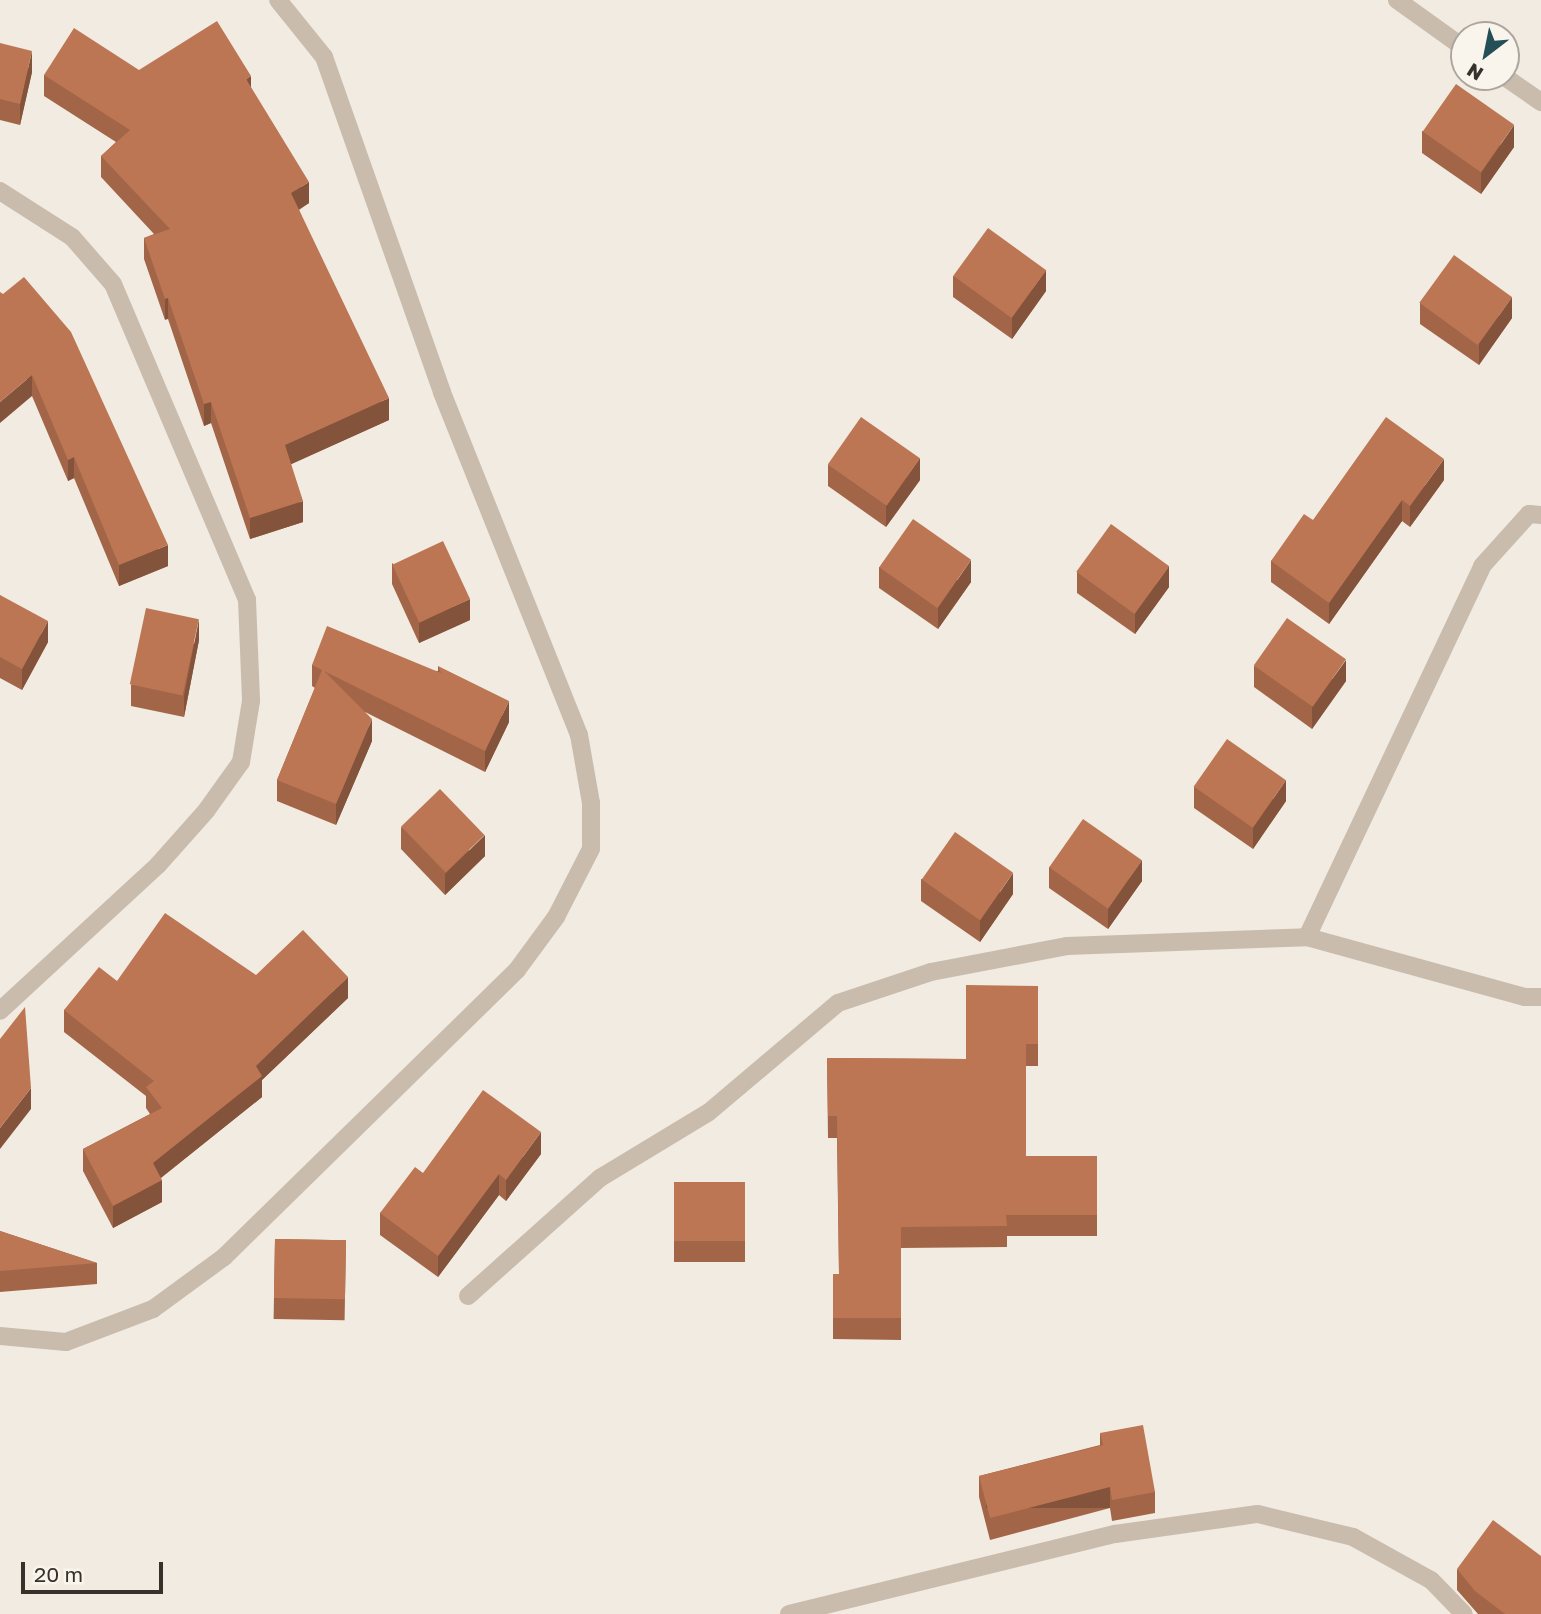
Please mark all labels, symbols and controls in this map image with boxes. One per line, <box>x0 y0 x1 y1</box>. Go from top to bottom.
north arrow <box>1450 21 1520 91</box>
text: N <box>1462 59 1487 86</box>
scale bar <box>24 1548 166 1592</box>
text: 20 m <box>34 1561 83 1587</box>

